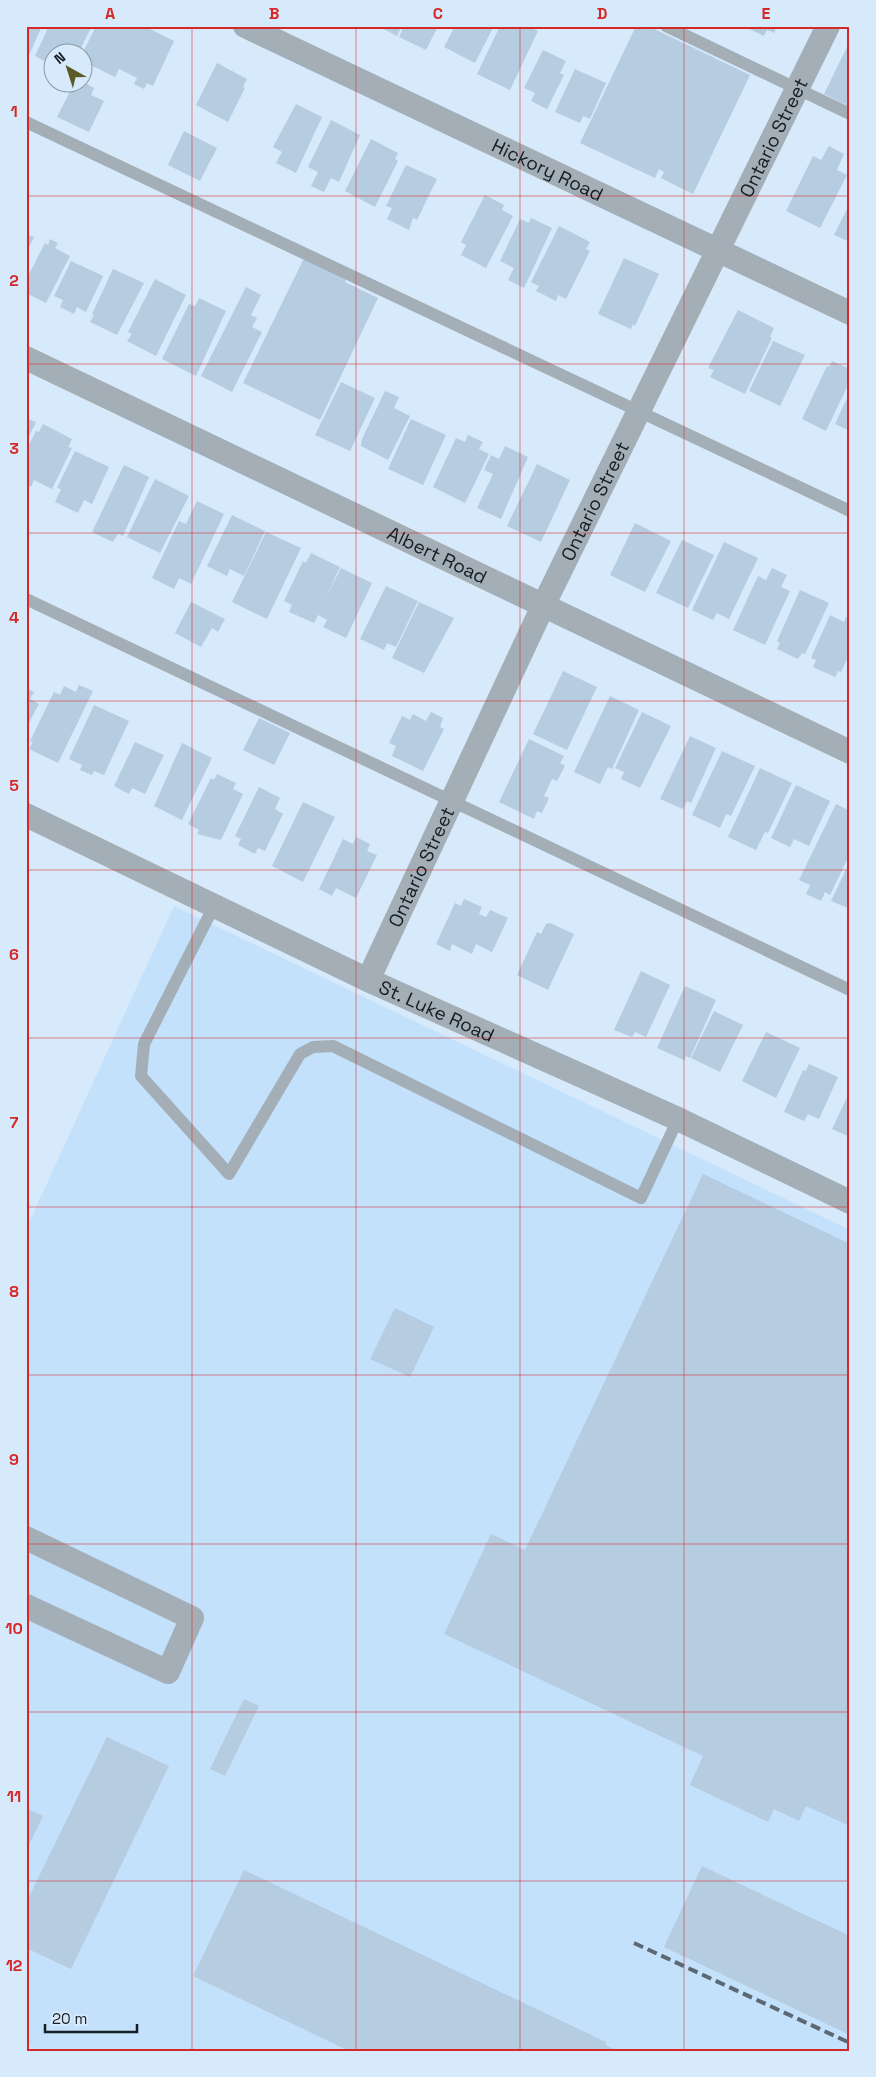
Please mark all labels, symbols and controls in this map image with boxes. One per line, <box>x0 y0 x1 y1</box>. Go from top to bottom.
text: A <box>105 3 115 24</box>
text: B <box>269 3 279 24</box>
text: C <box>433 3 443 24</box>
text: D <box>597 3 607 24</box>
text: E <box>762 3 771 24</box>
north arrow <box>42 42 92 92</box>
text: N <box>51 48 69 68</box>
street label: Ontario Street <box>734 74 814 202</box>
text: 1 <box>10 101 18 122</box>
street label: Hickory Road <box>488 133 607 207</box>
text: 2 <box>9 270 19 291</box>
street label: Ontario Street <box>555 437 635 565</box>
text: 3 <box>9 438 19 459</box>
street label: Albert Road <box>383 521 491 590</box>
text: 4 <box>9 607 19 628</box>
text: 5 <box>9 775 19 796</box>
street label: Ontario Street <box>382 803 460 931</box>
text: 6 <box>9 944 19 965</box>
street label: St. Luke Road <box>375 974 498 1048</box>
text: 7 <box>10 1112 19 1133</box>
text: 8 <box>9 1281 19 1302</box>
text: 9 <box>9 1449 19 1470</box>
text: 10 <box>5 1618 23 1639</box>
text: 11 <box>7 1786 21 1807</box>
text: 12 <box>6 1955 22 1976</box>
scale bar <box>45 2002 138 2034</box>
text: 20 m <box>52 2009 87 2028</box>

